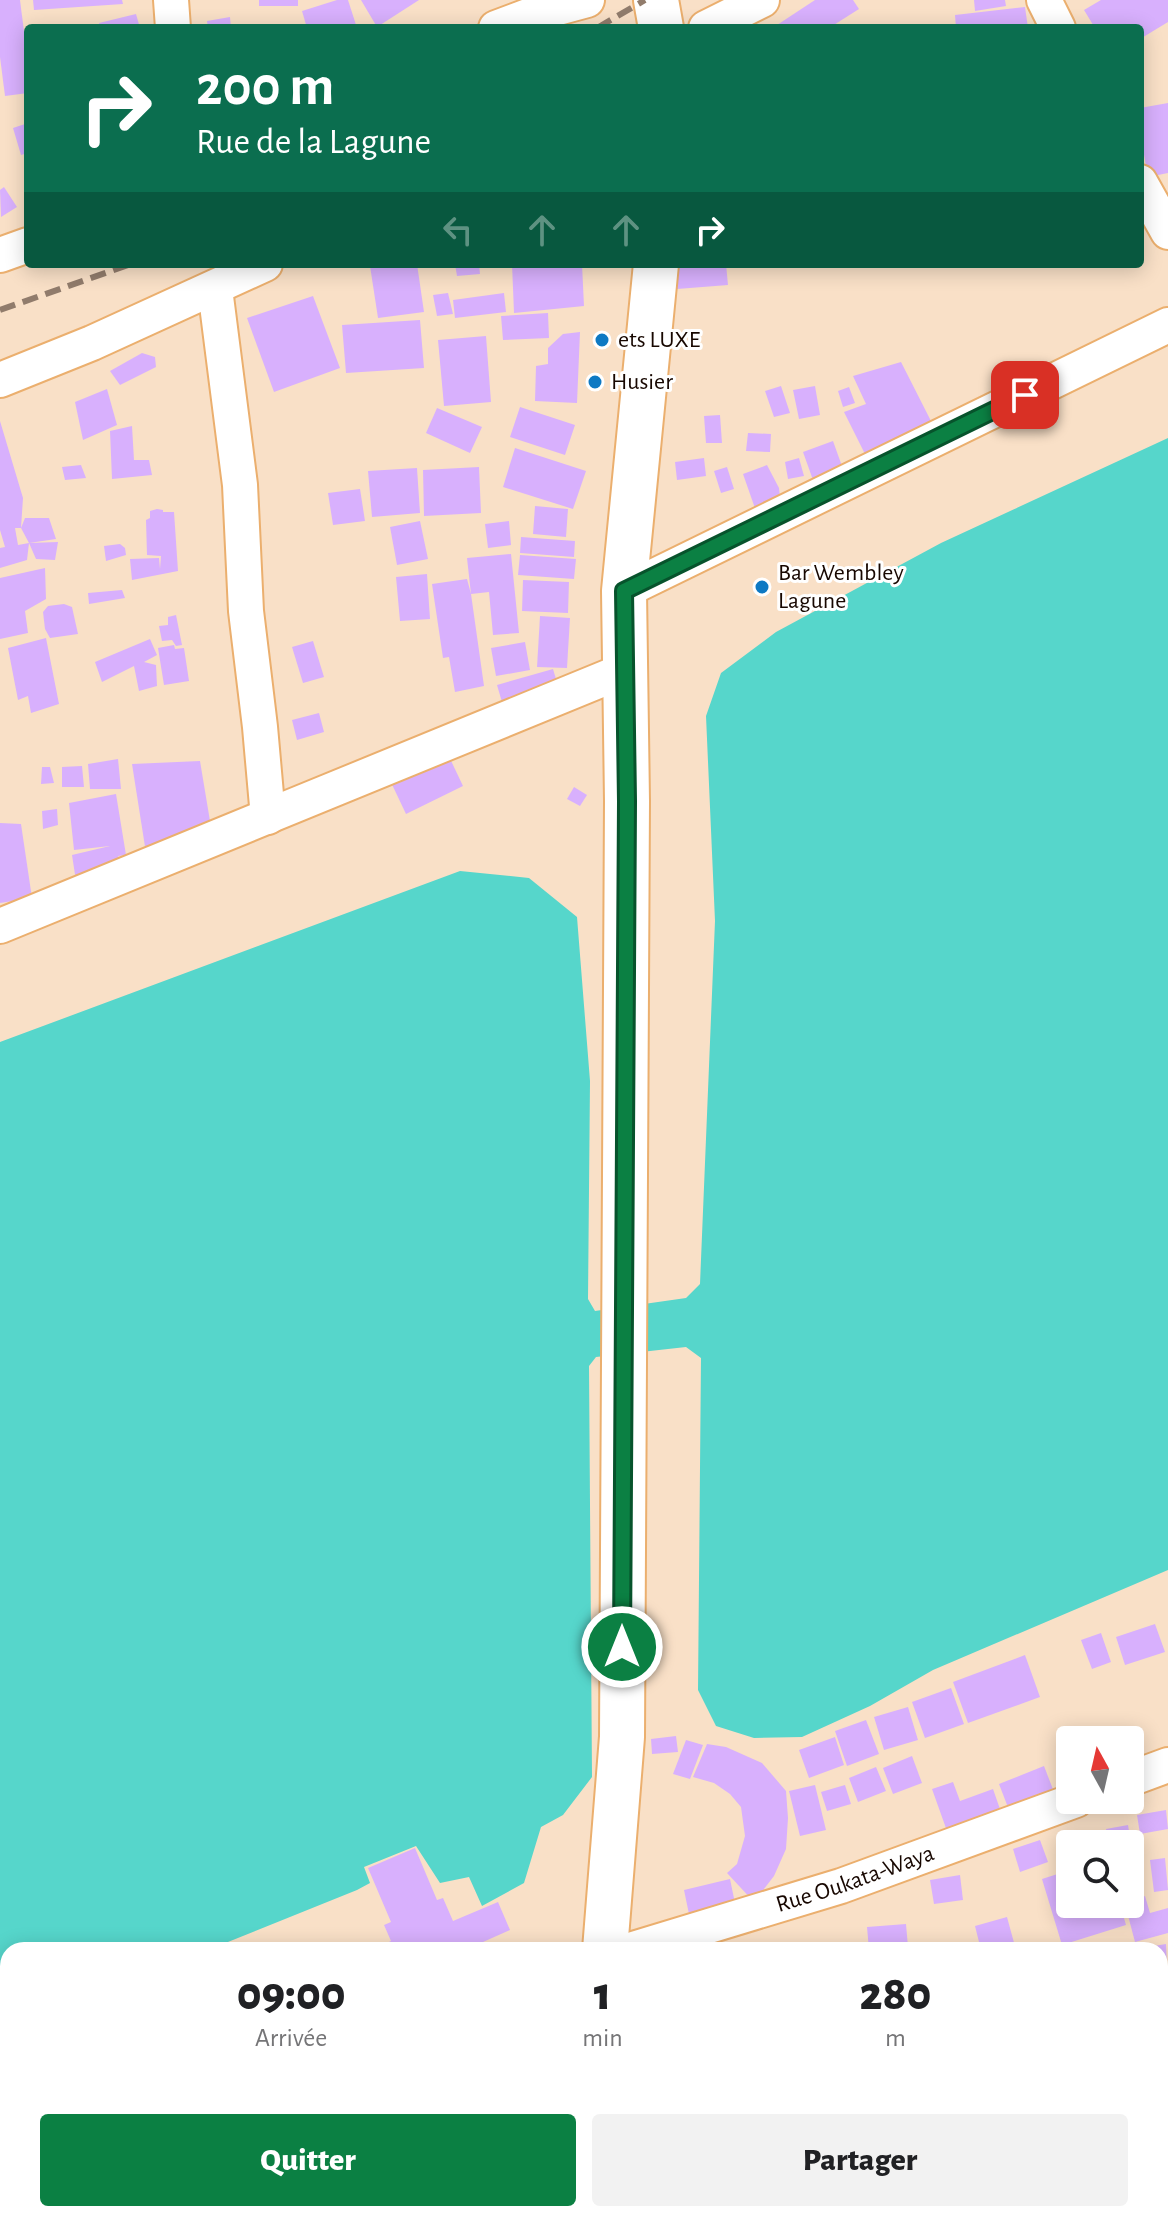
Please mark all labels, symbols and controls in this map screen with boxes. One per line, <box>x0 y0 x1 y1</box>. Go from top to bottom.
icon: right <box>64 56 168 160</box>
text: 200 m <box>196 59 334 115</box>
text: Rue de la Lagune <box>196 124 431 160</box>
icon: left <box>436 208 480 252</box>
icon: ahead <box>520 208 564 252</box>
icon: ahead <box>604 208 648 252</box>
icon: right <box>688 208 732 252</box>
place label: ets LUXE <box>618 328 701 352</box>
marker: ets LUXE <box>593 331 611 349</box>
pin <box>991 361 1059 429</box>
place label: Husier <box>611 370 673 394</box>
marker: Husier <box>586 373 604 391</box>
icon: arrive <box>1003 373 1047 417</box>
place label: Bar Wembley Lagune <box>778 561 904 613</box>
marker: Bar Wembley Lagune <box>753 578 771 596</box>
position arrow <box>580 1605 664 1689</box>
north arrow <box>1056 1726 1144 1814</box>
map controls <box>1056 1726 1144 1918</box>
button: search <box>1056 1830 1144 1918</box>
street label: Rue Oukata-Waya <box>773 1841 937 1917</box>
text: 09:00 <box>237 1971 346 2019</box>
text: 1 <box>594 1971 611 2019</box>
text: 280 <box>859 1971 931 2019</box>
text: Arrivée <box>255 2025 327 2051</box>
text: min <box>582 2025 623 2051</box>
text: m <box>885 2025 906 2051</box>
button: Quitter <box>40 2114 576 2206</box>
button: Partager <box>592 2114 1128 2206</box>

